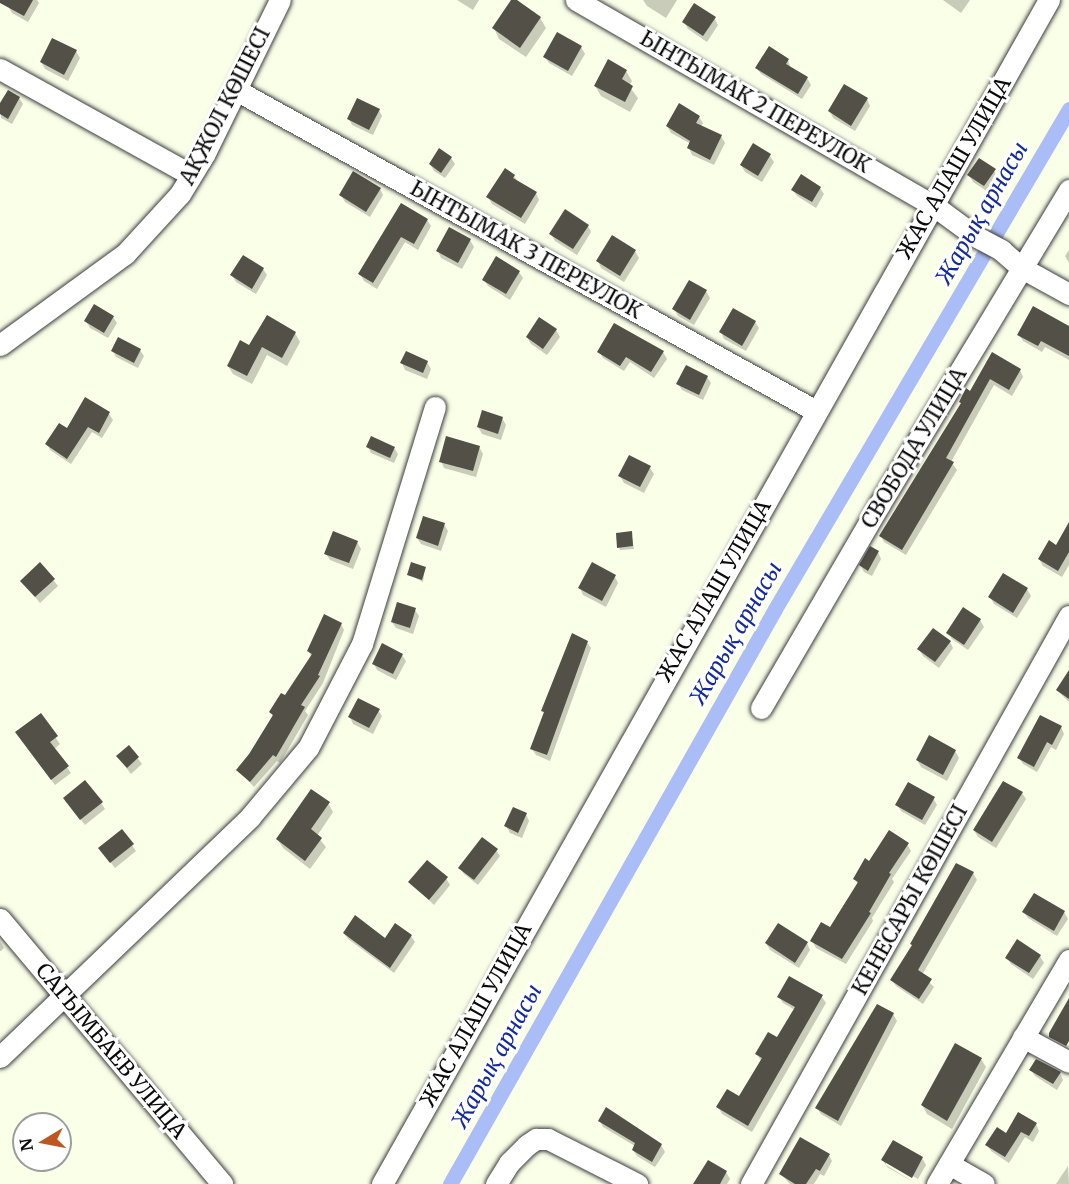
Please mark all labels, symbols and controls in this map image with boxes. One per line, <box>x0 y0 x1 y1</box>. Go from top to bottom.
street label: АҚЖОЛ КӨШЕСІ <box>174 23 276 189</box>
street label: ЫНТЫМАК 2 ПЕРЕУЛОК <box>635 26 875 178</box>
street label: ЖАС АЛАШ УЛИЦА <box>892 73 1016 263</box>
water label: Жарық арнасы <box>931 137 1033 289</box>
street label: ЫНТЫМАК 3 ПЕРЕУЛОК <box>406 176 646 324</box>
street label: СВОБОДА УЛИЦА <box>856 363 972 533</box>
street label: ЖАС АЛАШ УЛИЦА <box>652 496 776 686</box>
water label: Жарық арнасы <box>685 557 787 709</box>
street label: КЕНЕСАРЫ КӨШЕСІ <box>847 801 973 999</box>
street label: ЖАС АЛАШ УЛИЦА <box>415 919 537 1111</box>
street label: САГЫМБАЕВ УЛИЦА <box>30 958 192 1144</box>
water label: Жарық арнасы <box>447 980 547 1132</box>
north arrow <box>12 1112 72 1172</box>
text: N <box>15 1137 37 1153</box>

